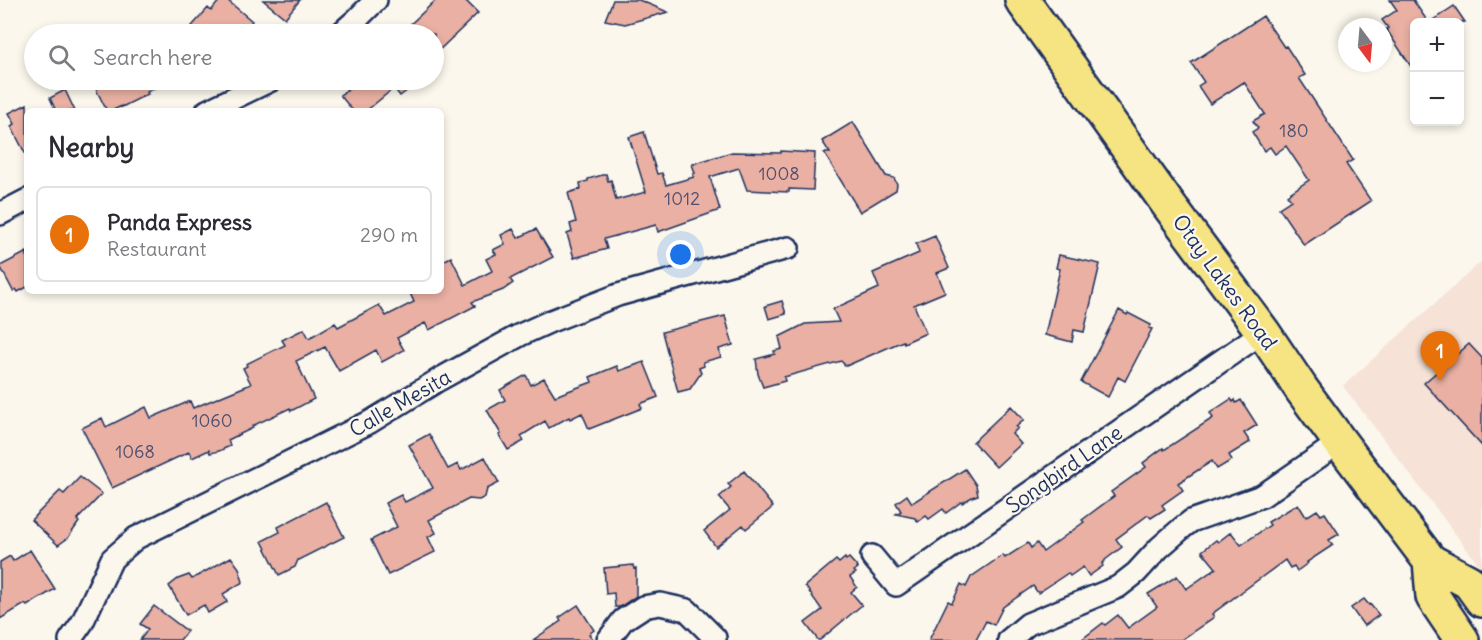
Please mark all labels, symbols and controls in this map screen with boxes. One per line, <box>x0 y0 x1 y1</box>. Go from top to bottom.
north arrow <box>1338 18 1392 72</box>
map controls <box>1410 18 1464 126</box>
button: + <box>1410 18 1464 72</box>
search box <box>24 24 444 90</box>
icon: search <box>45 41 78 74</box>
text: Search here <box>93 43 212 71</box>
button: − <box>1410 72 1464 126</box>
house number: 180 <box>1279 119 1309 142</box>
text: Nearby <box>48 131 134 164</box>
house number: 1008 <box>758 162 800 185</box>
house number: 1012 <box>664 187 700 210</box>
text: Panda Express <box>107 208 252 236</box>
street label: Otay Lakes Road <box>1167 209 1283 355</box>
text: 1 <box>66 222 73 247</box>
text: 290 m <box>360 222 418 247</box>
text: Restaurant <box>107 236 206 261</box>
your location <box>666 240 695 269</box>
pin: 1 <box>1420 332 1460 381</box>
street label: Calle Mesita <box>344 363 456 443</box>
house number: 1060 <box>191 409 233 432</box>
street label: Songbird Lane <box>1001 419 1127 519</box>
house number: 1068 <box>115 440 155 463</box>

